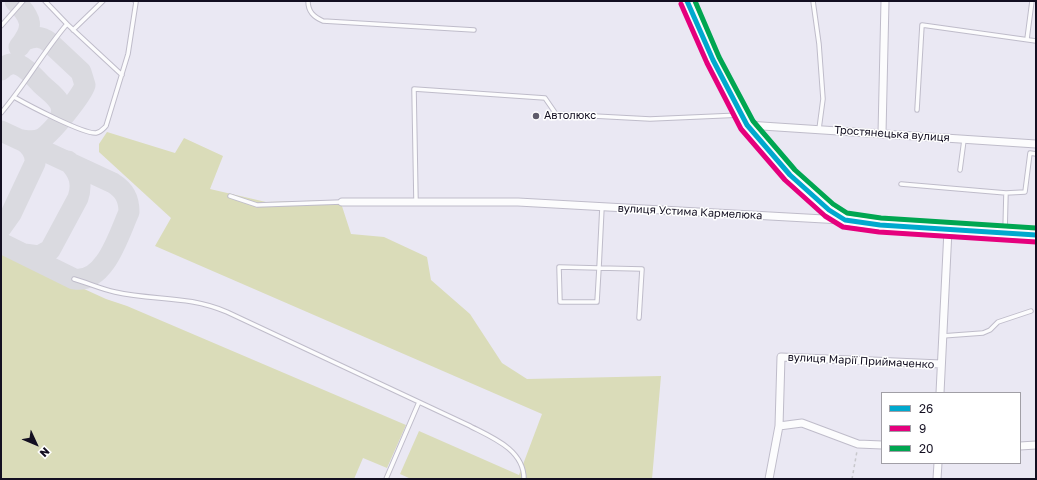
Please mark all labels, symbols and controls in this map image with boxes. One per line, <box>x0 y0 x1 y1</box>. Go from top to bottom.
place label: Автолюкс <box>544 109 596 123</box>
marker: Автолюкс <box>531 111 541 121</box>
street label: Тростянецька вулиця <box>834 123 950 145</box>
street label: вулиця Устима Кармелюка <box>617 202 763 222</box>
street label: вулиця Марії Приймаченко <box>787 351 935 371</box>
legend <box>881 392 1021 464</box>
text: 26 <box>919 401 933 416</box>
text: 9 <box>919 421 926 436</box>
north arrow <box>16 424 56 464</box>
text: 20 <box>919 441 933 456</box>
text: N <box>37 445 53 460</box>

